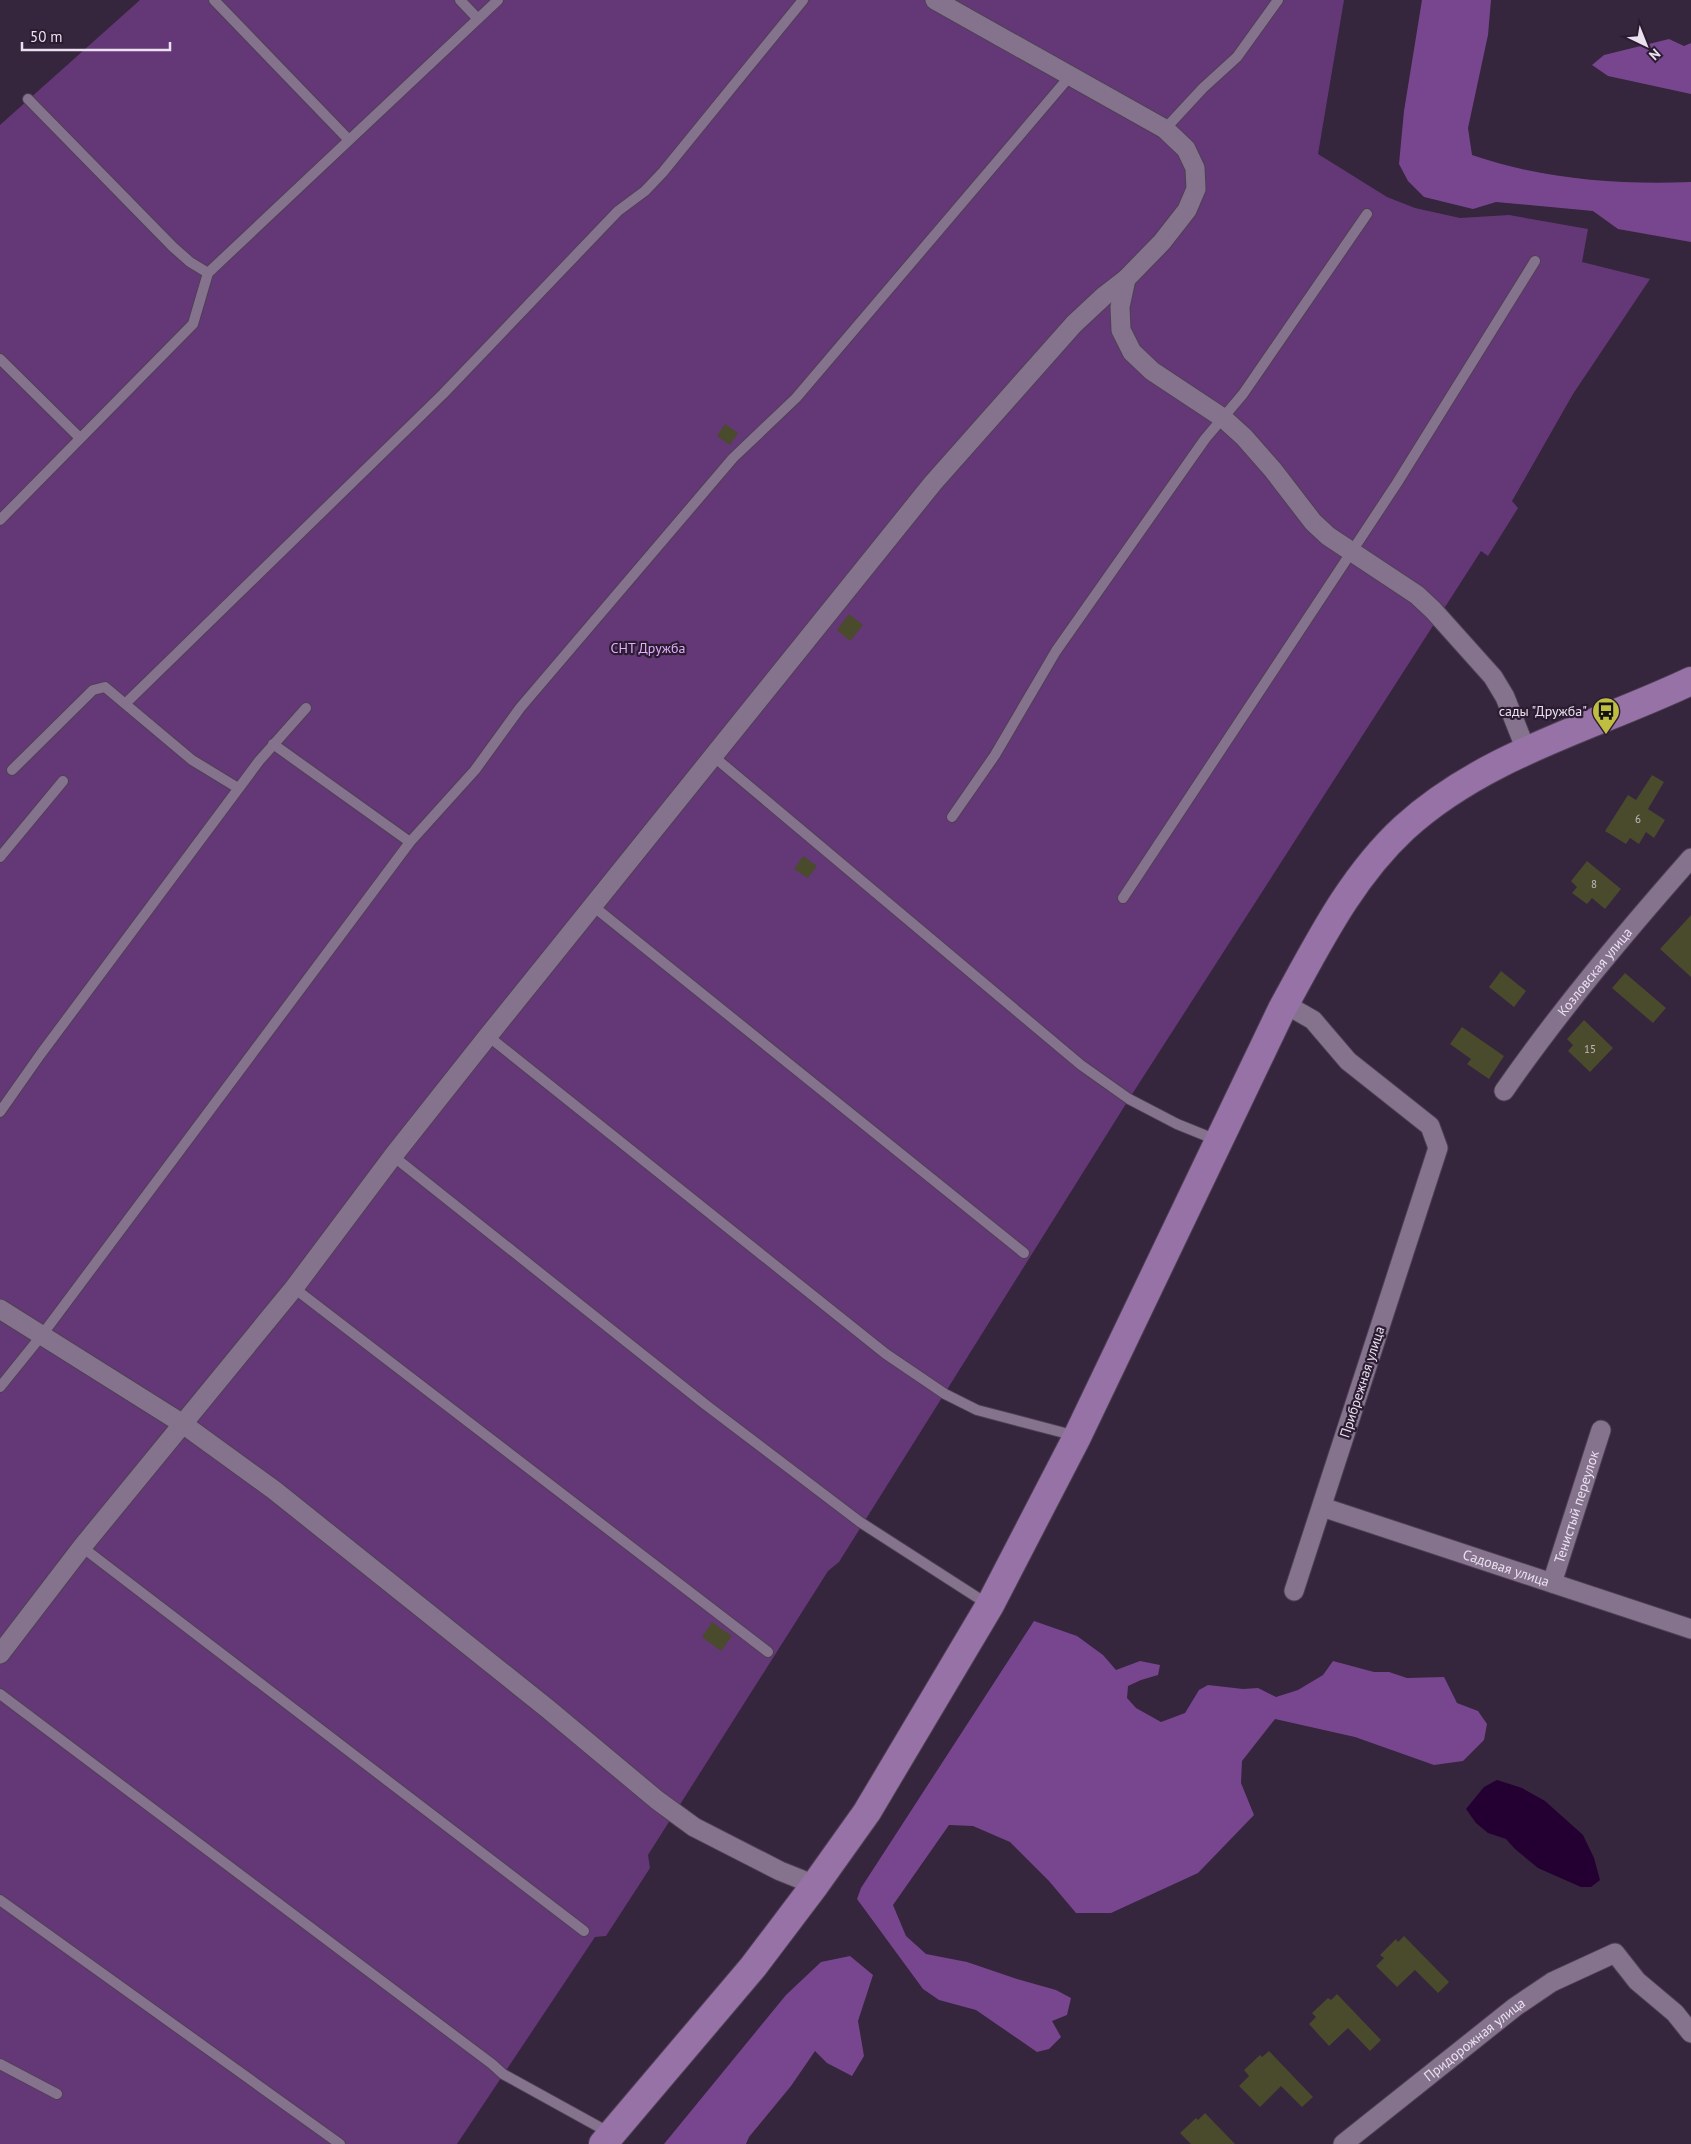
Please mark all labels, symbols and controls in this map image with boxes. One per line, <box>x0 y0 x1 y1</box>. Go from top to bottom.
scale bar <box>22 20 170 52</box>
north arrow <box>1621 20 1671 70</box>
text: 50 m <box>30 27 63 46</box>
text: N <box>1645 45 1664 64</box>
park label: СНТ Дружба <box>611 639 686 657</box>
bus stop icon: сады "Дружба" <box>1591 696 1621 735</box>
place label: сады "Дружба" <box>1499 702 1587 720</box>
house number: 6 <box>1635 812 1641 826</box>
house number: 8 <box>1591 877 1597 891</box>
street label: Козловская улица <box>1554 924 1636 1020</box>
house number: 15 <box>1584 1042 1596 1056</box>
street label: Прибрежная улица <box>1335 1324 1389 1440</box>
street label: Тенистый переулок <box>1550 1448 1603 1565</box>
street label: Садовая улица <box>1461 1545 1552 1591</box>
street label: Придорожная улица <box>1420 1994 1529 2085</box>

